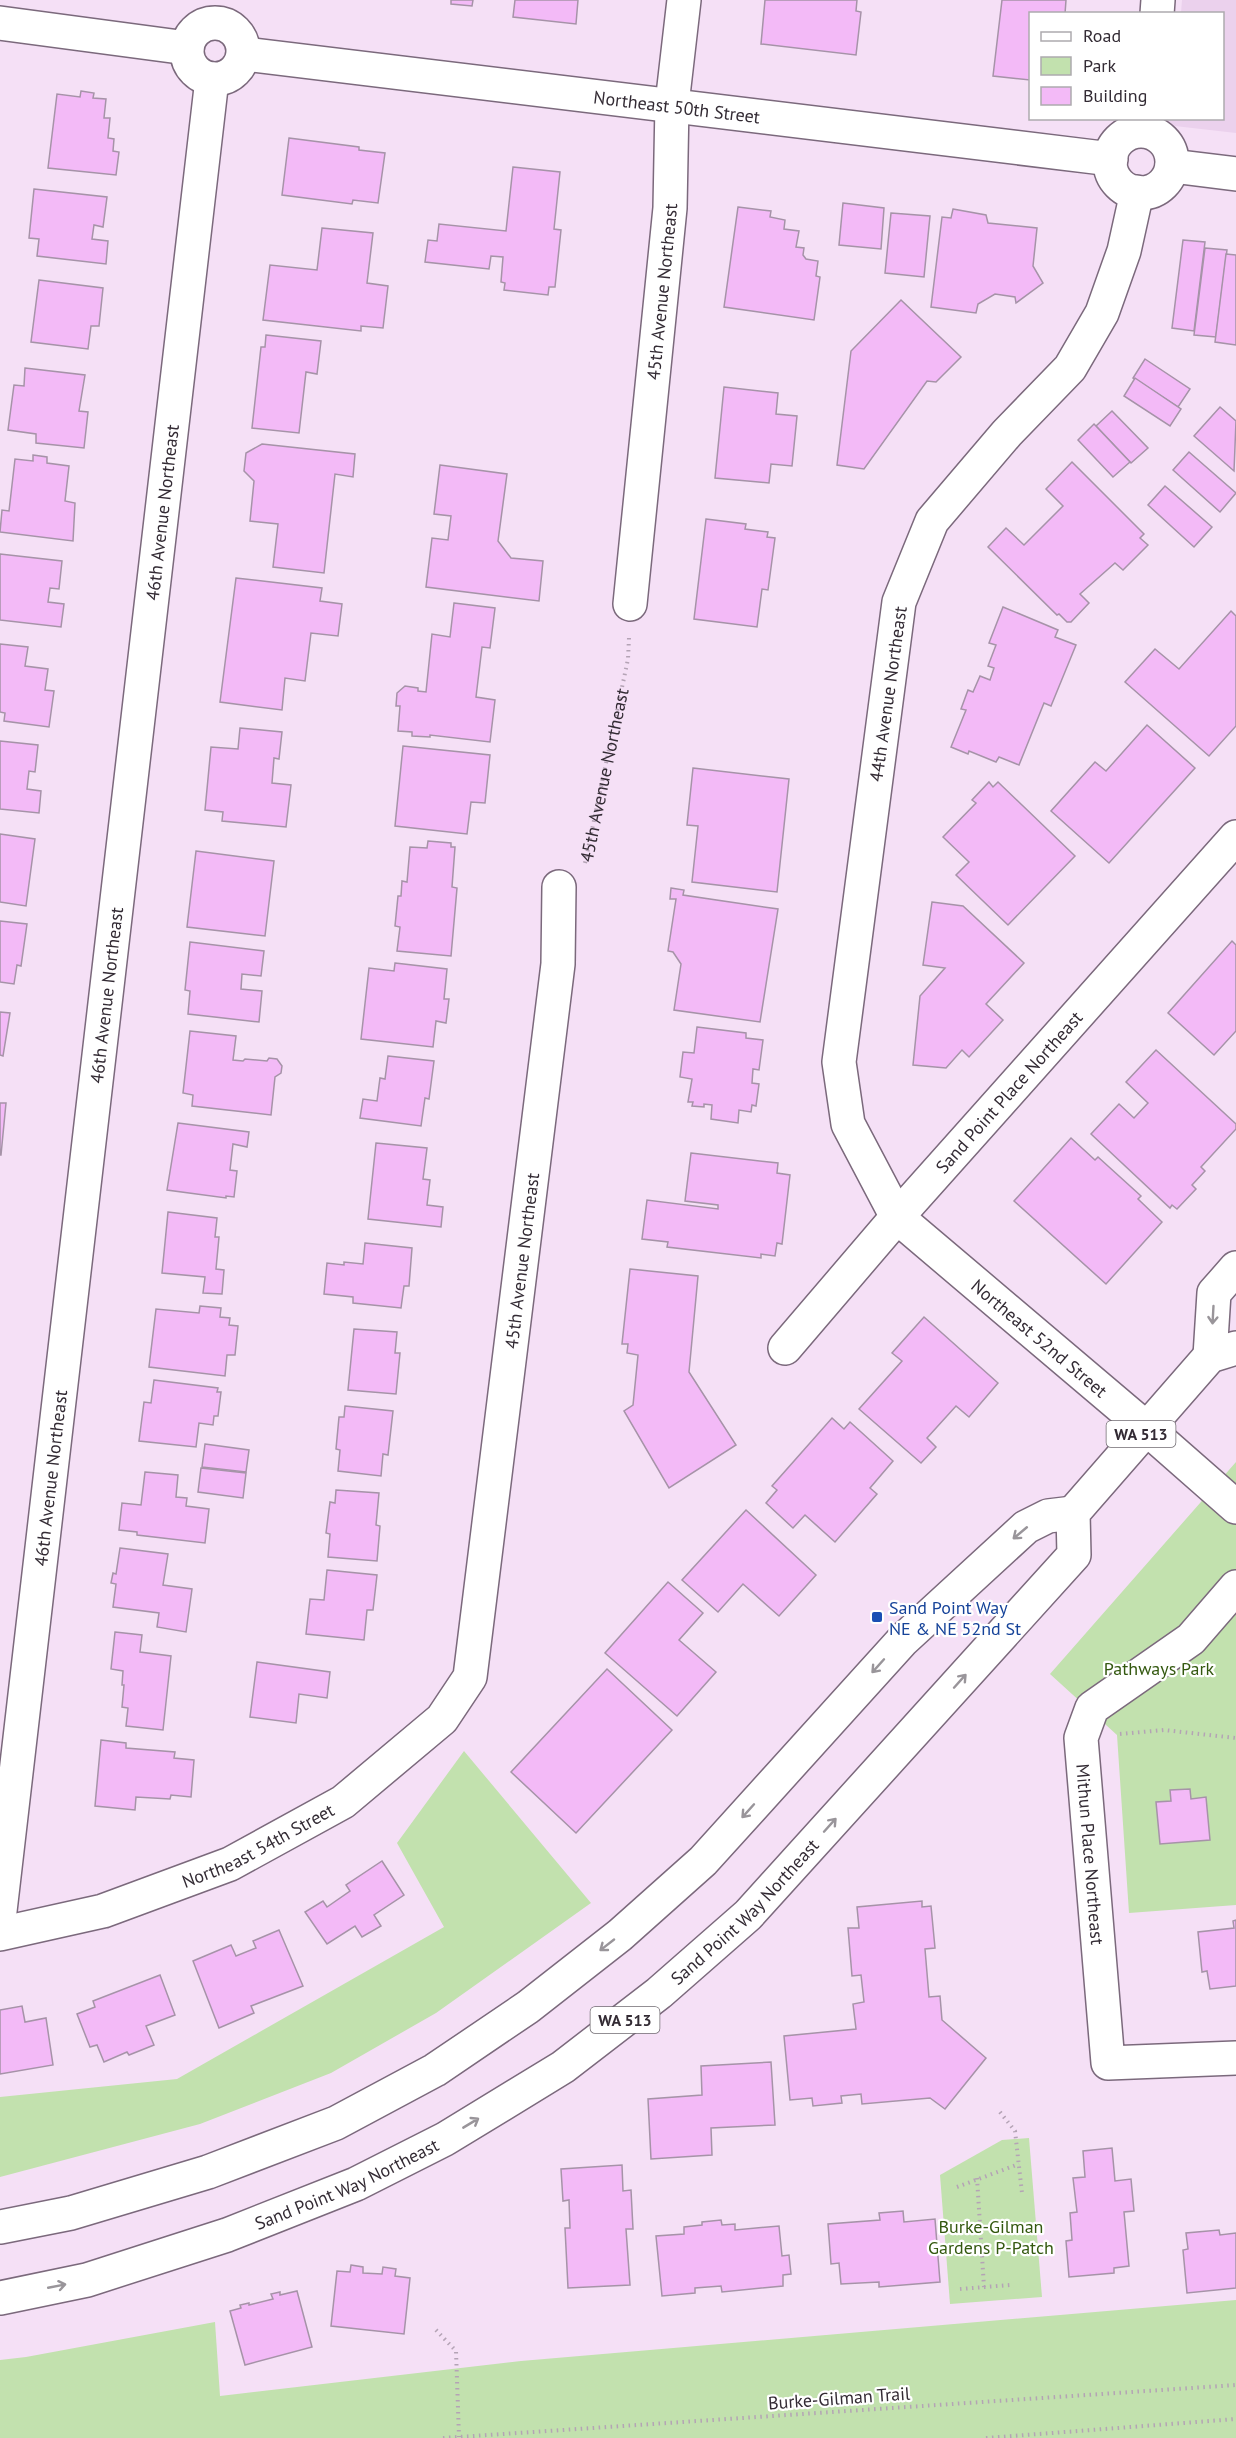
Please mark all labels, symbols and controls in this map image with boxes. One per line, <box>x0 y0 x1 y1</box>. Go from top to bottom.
legend <box>1029 12 1224 120</box>
text: Road <box>1083 24 1121 47</box>
text: Park <box>1083 54 1116 77</box>
text: Building <box>1083 84 1147 107</box>
street label: Northeast 50th Street <box>592 85 761 128</box>
street label: 45th Avenue Northeast <box>641 203 682 381</box>
street label: 46th Avenue Northeast <box>140 423 183 602</box>
street label: 44th Avenue Northeast <box>864 605 912 783</box>
street label: 45th Avenue Northeast <box>574 686 633 864</box>
street label: 46th Avenue Northeast <box>84 906 128 1084</box>
street label: Sand Point Place Northeast <box>930 1006 1087 1178</box>
street label: 45th Avenue Northeast <box>499 1171 544 1350</box>
street label: Northeast 52nd Street <box>967 1274 1112 1402</box>
one-way arrow <box>1207 1304 1218 1324</box>
street label: 46th Avenue Northeast <box>29 1389 72 1567</box>
road number: WA 513 <box>1106 1421 1176 1447</box>
one-way arrow <box>1013 1526 1028 1540</box>
place label: Sand Point Way NE & NE 52nd St <box>889 1596 1021 1640</box>
marker: Sand Point Way NE & NE 52nd St <box>870 1610 884 1624</box>
park label: Pathways Park <box>1104 1657 1215 1680</box>
one-way arrow <box>871 1659 885 1674</box>
one-way arrow <box>953 1673 967 1688</box>
street label: Mithun Place Northeast <box>1072 1763 1110 1946</box>
street label: Northeast 54th Street <box>178 1798 338 1892</box>
one-way arrow <box>741 1804 755 1819</box>
one-way arrow <box>823 1818 837 1833</box>
street label: Sand Point Way Northeast <box>665 1834 823 1989</box>
one-way arrow <box>599 1939 615 1952</box>
road number: WA 513 <box>590 2007 660 2033</box>
one-way arrow <box>462 2116 479 2128</box>
street label: Sand Point Way Northeast <box>251 2133 442 2234</box>
park label: Burke-Gilman Gardens P-Patch <box>928 2215 1054 2259</box>
one-way arrow <box>47 2280 67 2291</box>
street label: Burke-Gilman Trail <box>767 2382 912 2414</box>

